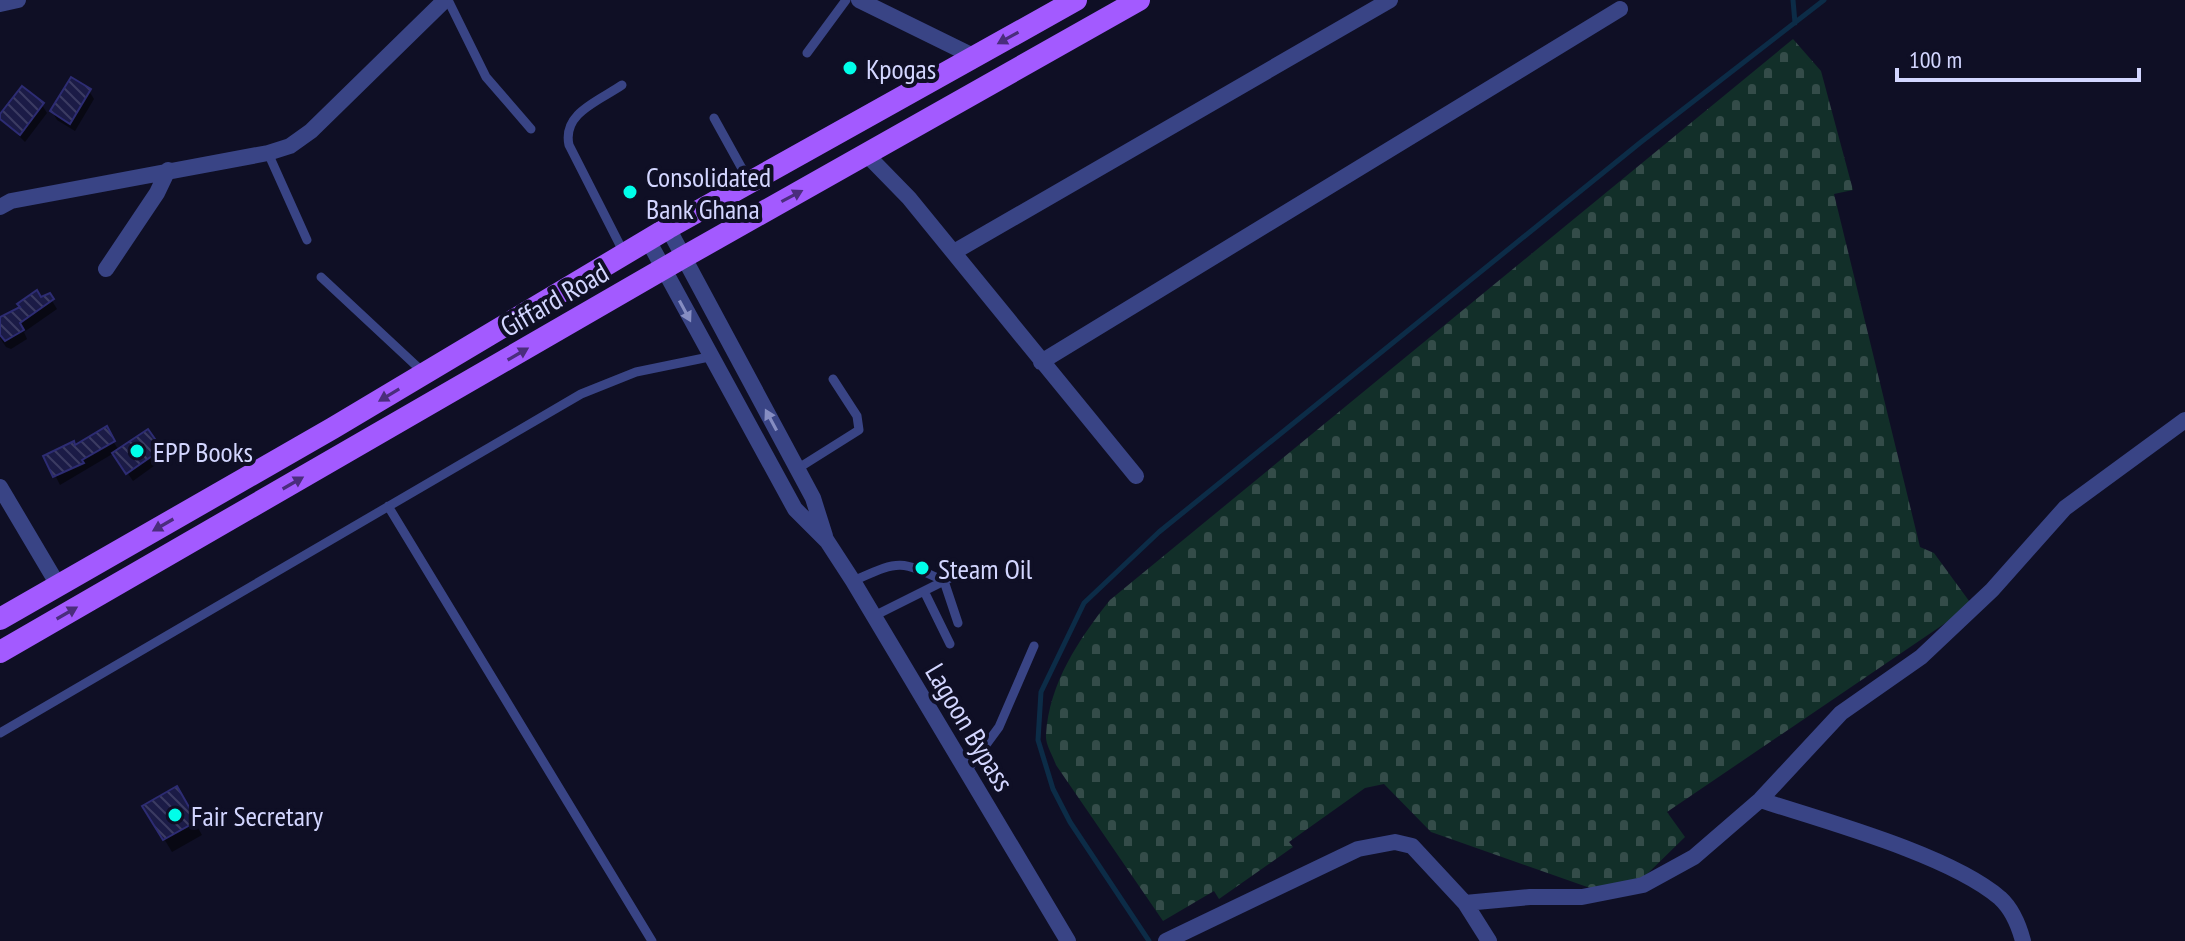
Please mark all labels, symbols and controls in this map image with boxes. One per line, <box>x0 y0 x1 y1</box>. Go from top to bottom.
one-way arrow <box>997 31 1019 45</box>
scale bar <box>1897 32 2139 82</box>
text: 100 m <box>1909 44 1962 75</box>
place label: Kpogas <box>866 50 936 87</box>
marker: Kpogas <box>841 59 859 77</box>
place label: Consolidated Bank Ghana <box>646 158 771 227</box>
marker: Consolidated Bank Ghana <box>621 183 639 201</box>
one-way arrow <box>781 190 803 204</box>
street label: Giffard Road <box>493 253 615 345</box>
one-way arrow <box>678 300 691 323</box>
one-way arrow <box>507 347 530 361</box>
one-way arrow <box>378 388 400 402</box>
one-way arrow <box>764 409 778 431</box>
place label: EPP Books <box>153 433 253 470</box>
marker: EPP Books <box>128 442 146 460</box>
one-way arrow <box>282 476 304 490</box>
one-way arrow <box>152 518 175 532</box>
place label: Steam Oil <box>938 550 1033 587</box>
marker: Steam Oil <box>913 559 931 577</box>
one-way arrow <box>56 606 79 620</box>
street label: Lagoon Bypass <box>917 656 1023 798</box>
place label: Fair Secretary <box>191 797 324 834</box>
marker: Fair Secretary <box>166 806 184 824</box>

